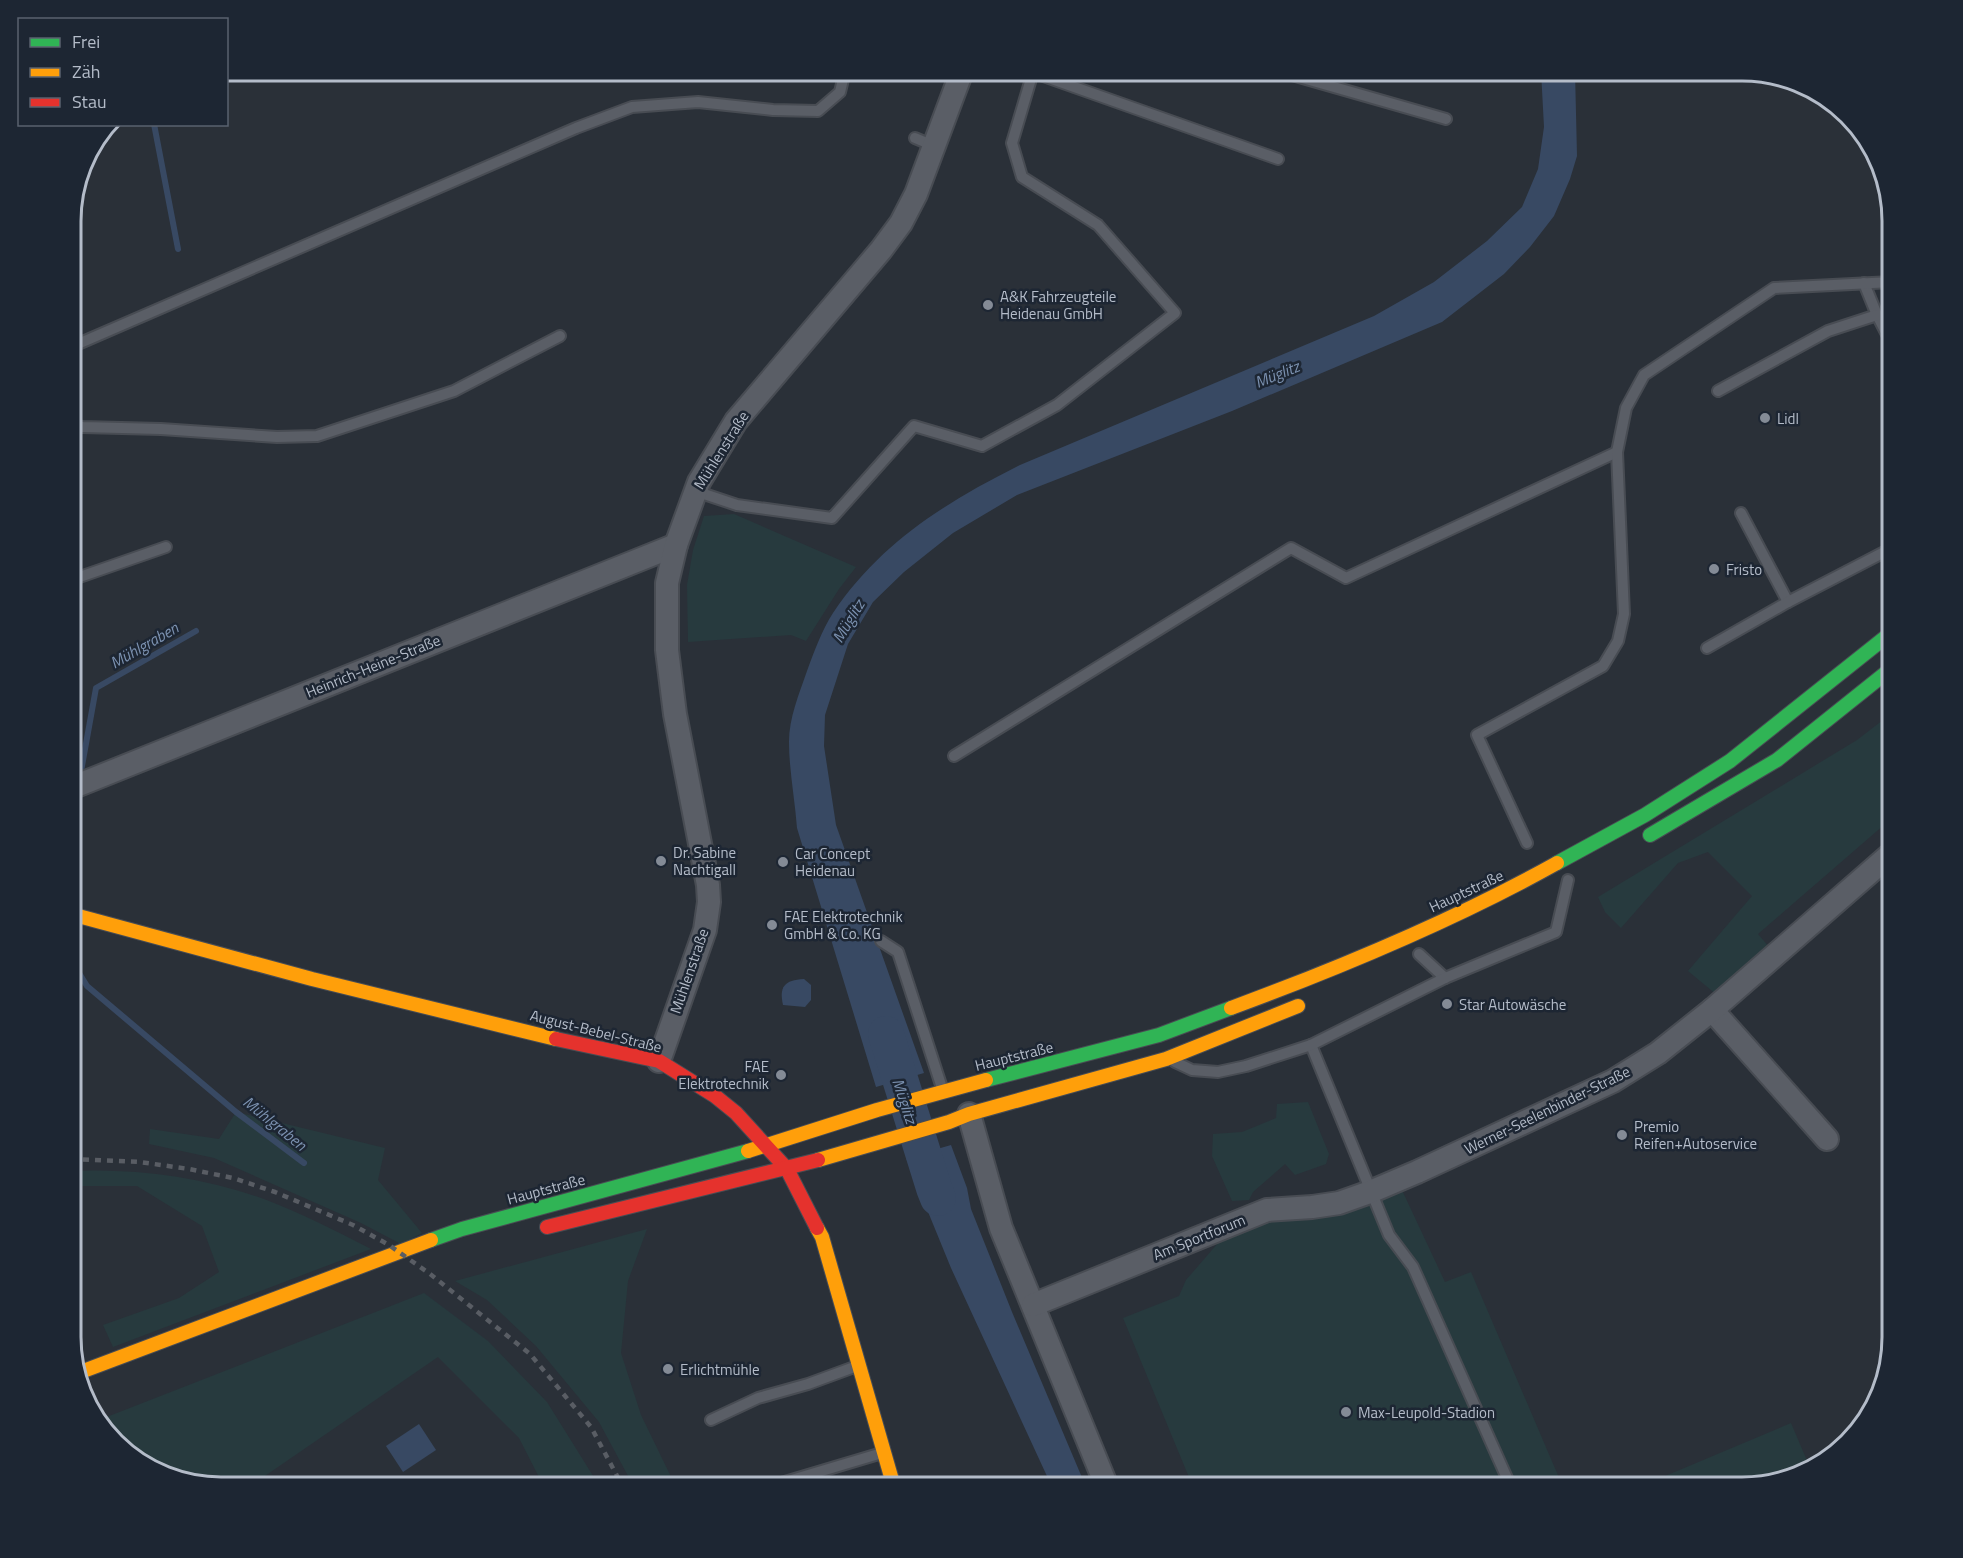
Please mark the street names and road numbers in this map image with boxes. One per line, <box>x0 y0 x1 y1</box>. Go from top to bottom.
street label: Mühlenstraße <box>688 406 754 494</box>
street label: Heinrich-Heine-Straße <box>302 628 444 704</box>
street label: Hauptstraße <box>1425 864 1507 918</box>
street label: Mühlenstraße <box>664 925 714 1017</box>
street label: August-Bebel-Straße <box>528 1003 664 1059</box>
street label: Hauptstraße <box>972 1035 1056 1077</box>
street label: Werner-Seelenbinder-Straße <box>1460 1060 1634 1160</box>
street label: Hauptstraße <box>504 1168 588 1210</box>
street label: Am Sportforum <box>1149 1208 1249 1266</box>

